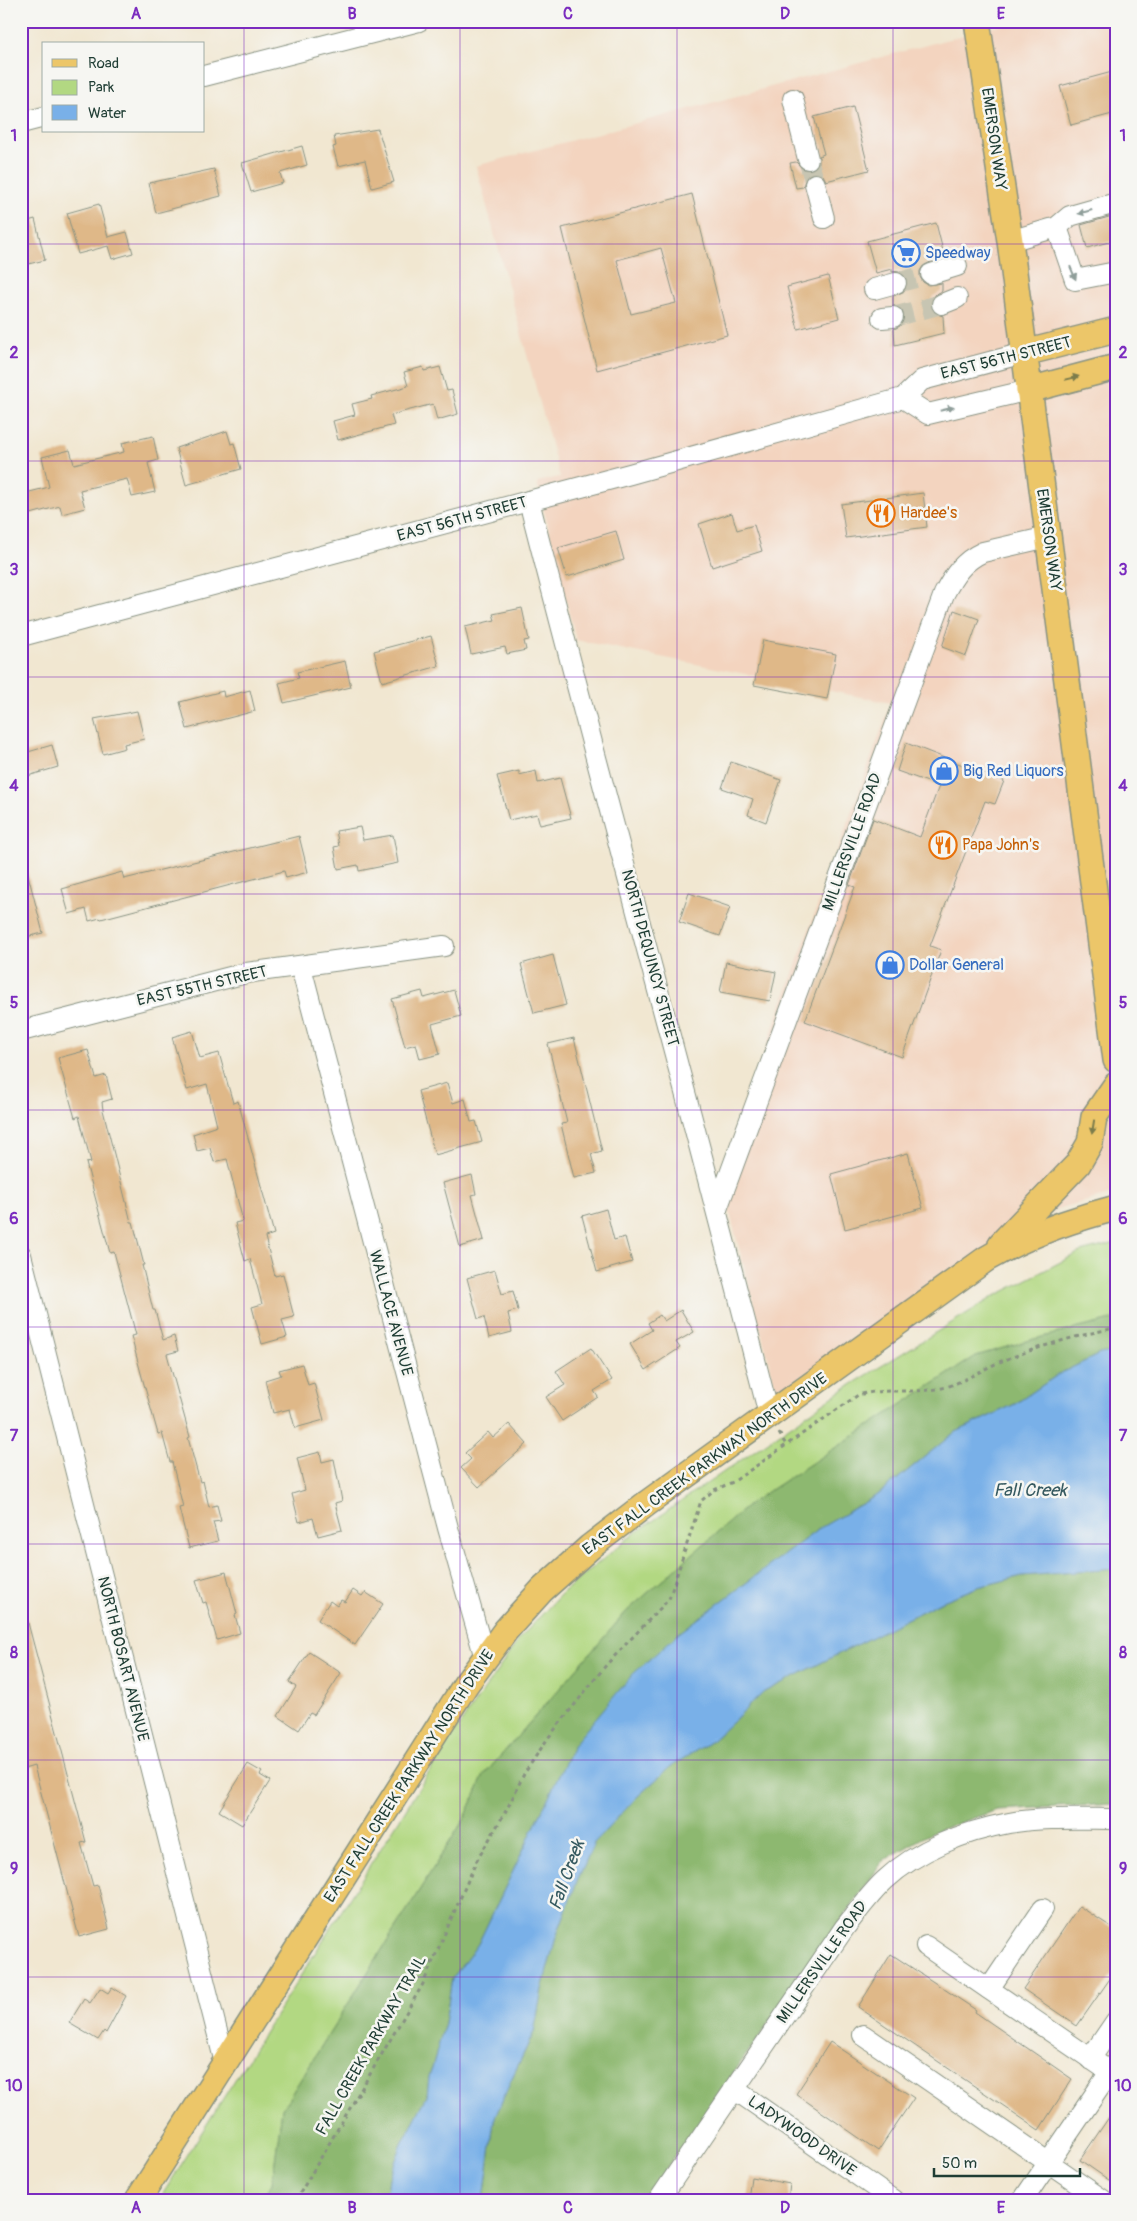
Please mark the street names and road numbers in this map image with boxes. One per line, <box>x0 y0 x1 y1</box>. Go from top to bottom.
street label: EMERSON WAY <box>977 86 1011 192</box>
street label: EAST 56TH STREET <box>939 332 1073 384</box>
street label: EMERSON WAY <box>1032 487 1066 593</box>
street label: EAST 56TH STREET <box>395 492 529 546</box>
street label: MILLERSVILLE ROAD <box>818 771 886 913</box>
street label: NORTH DEQUINCY STREET <box>617 867 683 1049</box>
street label: EAST 55TH STREET <box>135 961 269 1011</box>
street label: WALLACE AVENUE <box>365 1248 417 1378</box>
street label: EAST FALL CREEK PARKWAY NORTH DRIVE <box>579 1368 831 1560</box>
street label: NORTH BOSART AVENUE <box>93 1574 153 1744</box>
street label: EAST FALL CREEK PARKWAY NORTH DRIVE <box>320 1646 498 1906</box>
street label: MILLERSVILLE ROAD <box>772 1897 872 2027</box>
street label: FALL CREEK PARKWAY TRAIL <box>311 1951 431 2139</box>
street label: LADYWOOD DRIVE <box>744 2091 860 2181</box>

